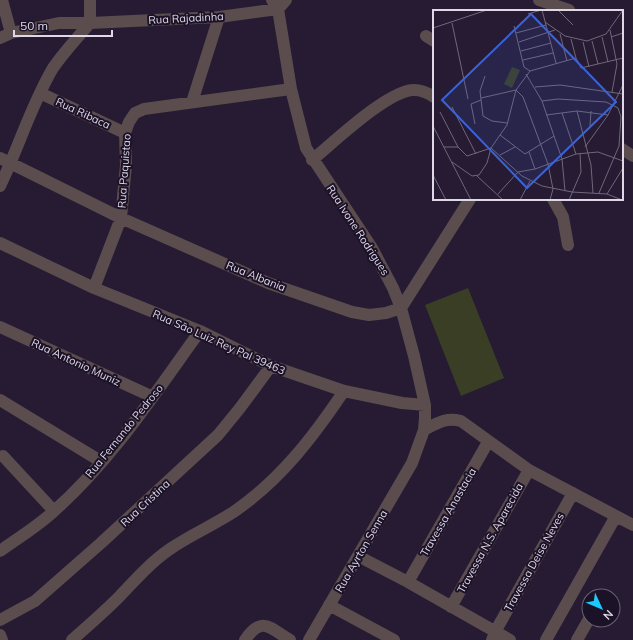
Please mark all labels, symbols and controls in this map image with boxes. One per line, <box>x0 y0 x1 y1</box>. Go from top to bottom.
street label: Rua Rajadinha <box>148 9 224 27</box>
inset map <box>433 10 623 200</box>
scale bar <box>14 12 112 38</box>
text: 50 m <box>20 18 48 33</box>
street label: Rua Ribaca <box>53 94 113 132</box>
street label: Rua Paquistao <box>114 133 134 209</box>
street label: Rua Ivone Rodrigues <box>324 182 392 278</box>
street label: Rua Albania <box>224 258 288 294</box>
street label: Rua Sāo Luiz Rey Pal 39463 <box>151 306 287 378</box>
street label: Rua Antonio Muniz <box>29 335 123 389</box>
street label: Rua Fernando Pedroso <box>82 381 166 481</box>
street label: Travessa Anastacia <box>417 465 479 559</box>
street label: Rua Cristina <box>117 477 173 529</box>
street label: Travessa N.S. Aparecida <box>454 480 526 596</box>
street label: Rua Ayrton Senna <box>332 507 390 595</box>
street label: Travessa Deise Neves <box>501 510 567 614</box>
north arrow <box>581 588 621 628</box>
text: N <box>600 607 616 623</box>

